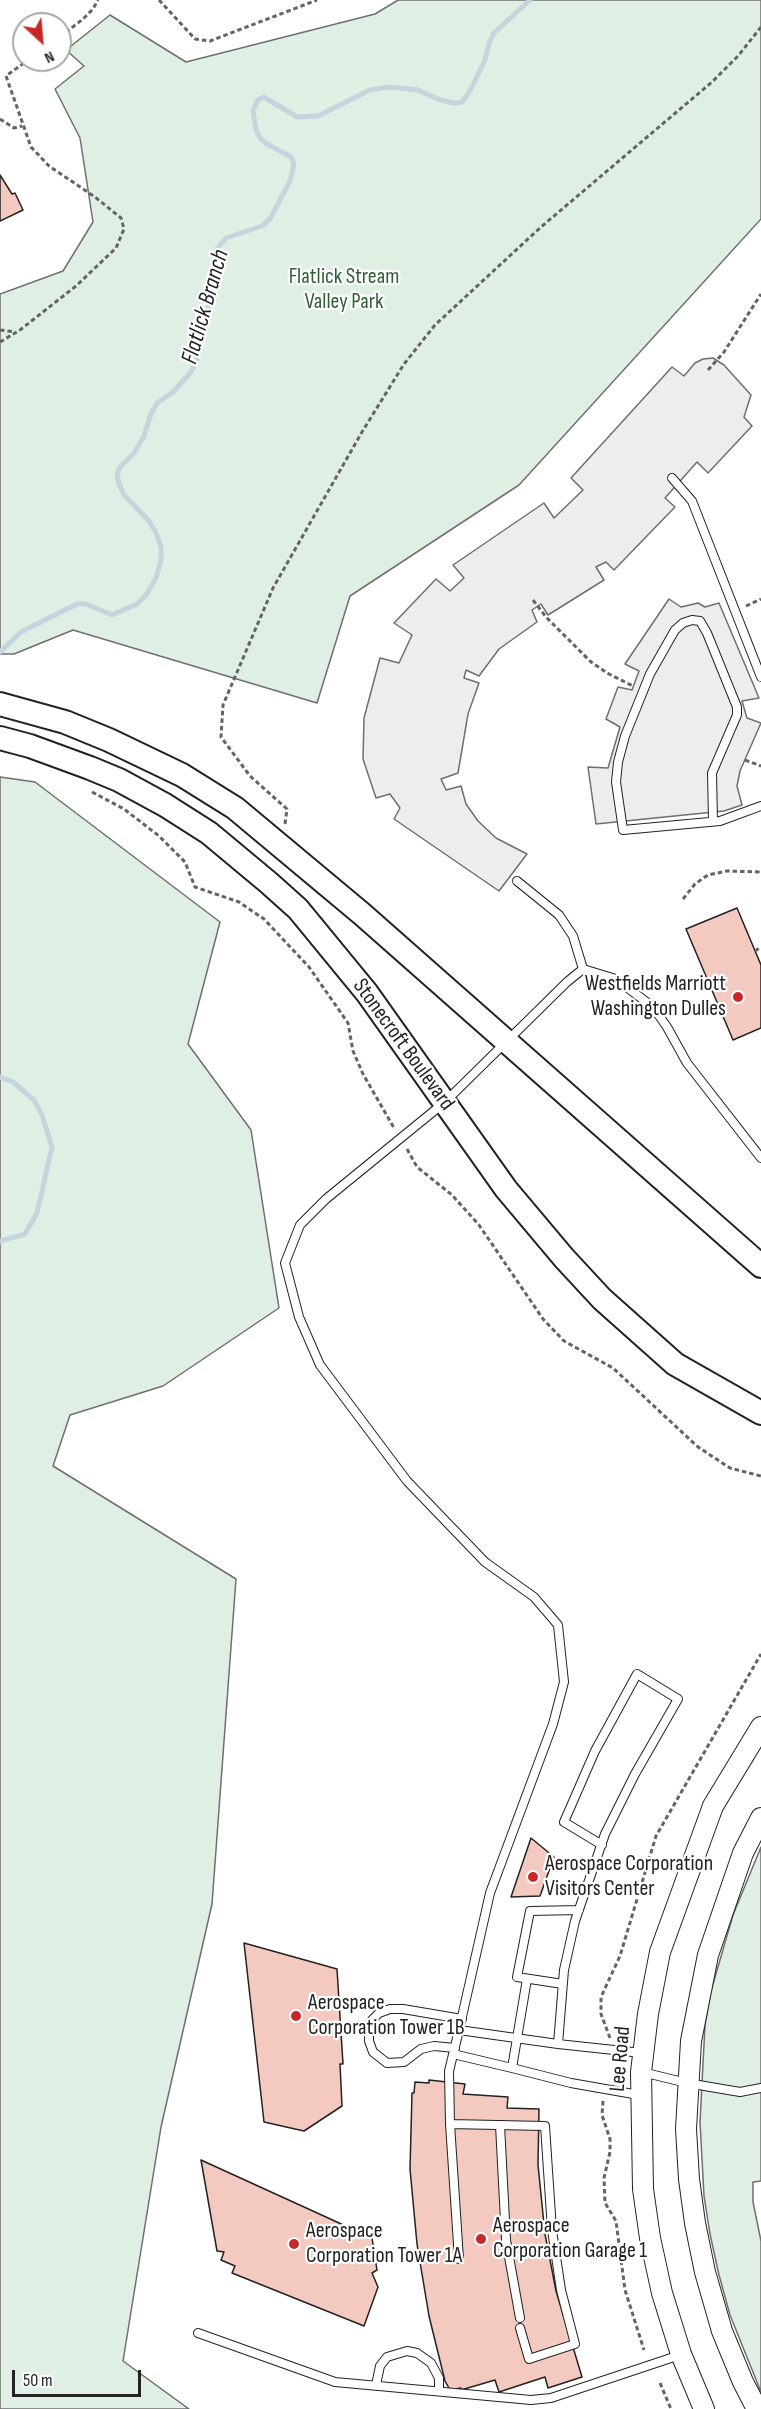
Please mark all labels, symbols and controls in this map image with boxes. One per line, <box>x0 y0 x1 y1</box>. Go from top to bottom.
north arrow <box>12 12 72 72</box>
text: N <box>41 46 57 67</box>
water label: Flatlick Branch <box>176 246 236 368</box>
park label: Flatlick Stream Valley Park <box>289 264 399 316</box>
place label: Westfields Marriott Washington Dulles <box>585 971 726 1022</box>
street label: Stonecroft Boulevard <box>346 974 460 1116</box>
marker: Westfields Marriott Washington Dulles <box>731 990 745 1004</box>
place label: Aerospace Corporation Visitors Center <box>545 1851 713 1903</box>
marker: Aerospace Corporation Visitors Center <box>526 1870 540 1884</box>
place label: Aerospace Corporation Tower 1B <box>308 1990 465 2042</box>
marker: Aerospace Corporation Tower 1B <box>289 2009 303 2023</box>
street label: Lee Road <box>605 2025 637 2093</box>
place label: Aerospace Corporation Garage 1 <box>493 2213 647 2264</box>
place label: Aerospace Corporation Tower 1A <box>306 2218 462 2270</box>
marker: Aerospace Corporation Garage 1 <box>474 2232 488 2246</box>
marker: Aerospace Corporation Tower 1A <box>287 2237 301 2251</box>
scale bar <box>15 2358 144 2396</box>
text: 50 m <box>23 2370 53 2391</box>

